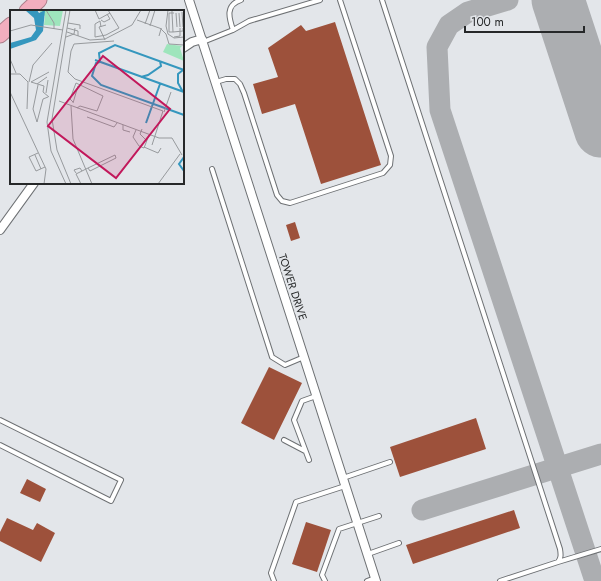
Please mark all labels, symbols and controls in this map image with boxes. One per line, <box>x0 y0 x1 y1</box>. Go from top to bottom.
scale bar <box>465 8 584 34</box>
inset map <box>10 10 184 184</box>
text: 100 m <box>471 13 504 31</box>
street label: TOWER DRIVE <box>275 252 311 322</box>

